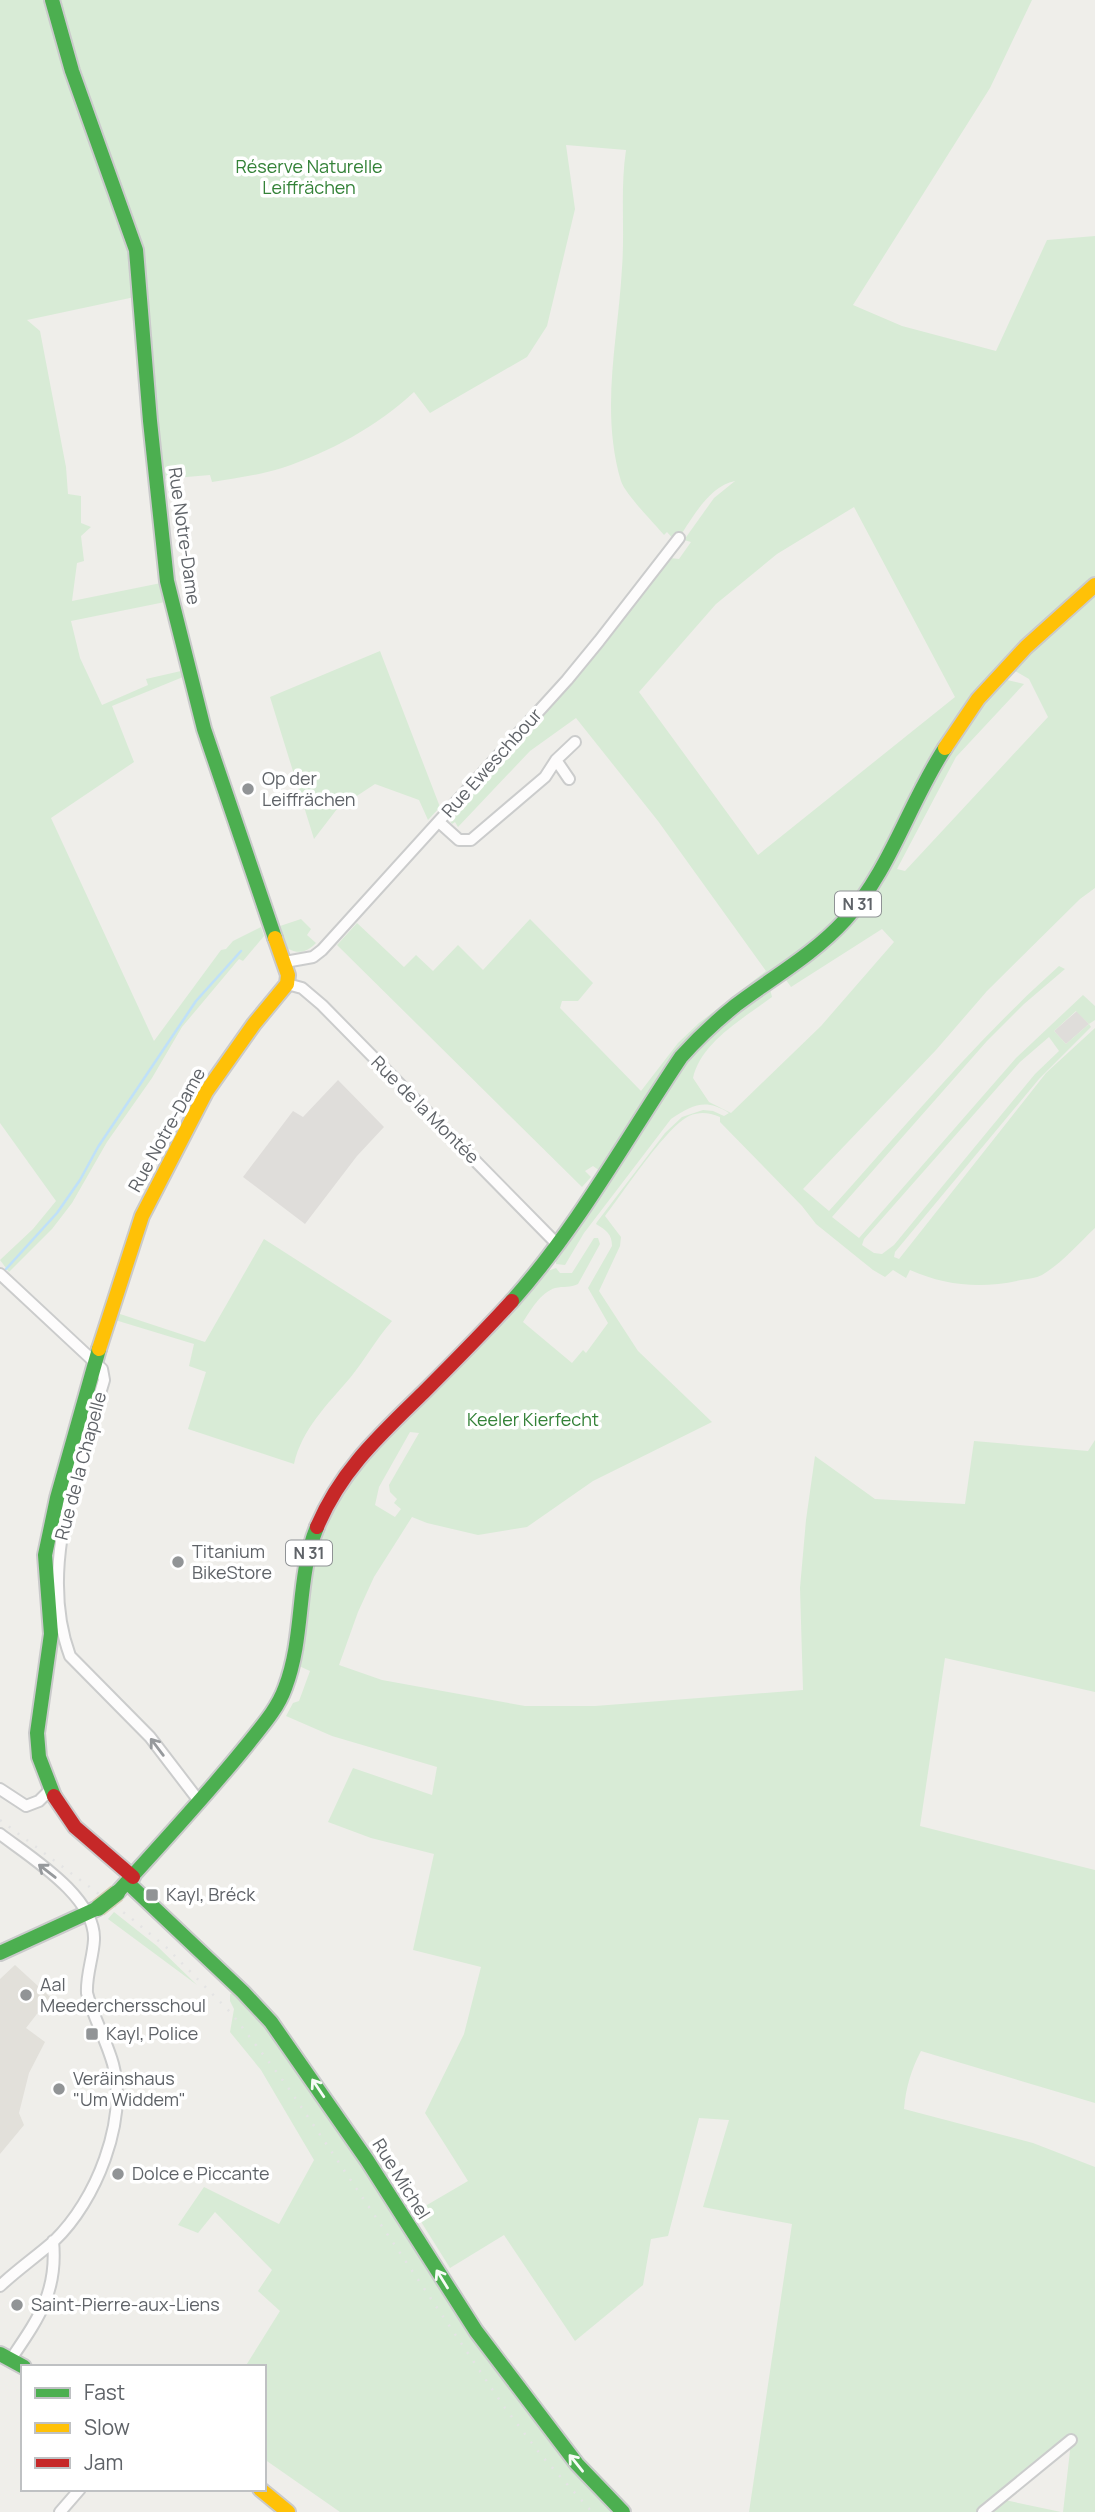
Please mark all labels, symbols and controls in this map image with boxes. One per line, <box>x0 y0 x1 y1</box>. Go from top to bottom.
park label: Réserve Naturelle Leiffrächen <box>235 154 383 199</box>
street label: Rue Notre-Dame <box>163 466 207 606</box>
street label: Rue Eweschbour <box>436 702 547 822</box>
place label: Op der Leiffrächen <box>262 766 356 811</box>
marker: Op der Leiffrächen <box>240 781 256 797</box>
road number: N 31 <box>835 891 881 916</box>
street label: Rue de la Montée <box>366 1050 485 1169</box>
street label: Rue Notre-Dame <box>122 1063 210 1196</box>
street label: Rue de la Chapelle <box>49 1389 111 1542</box>
park label: Keeler Kierfecht <box>467 1407 599 1431</box>
place label: Titanium BikeStore <box>192 1539 272 1584</box>
road number: N 31 <box>286 1540 332 1566</box>
marker: Titanium BikeStore <box>170 1554 186 1570</box>
one-way arrow <box>150 1738 165 1757</box>
one-way arrow <box>39 1863 57 1878</box>
place label: Kayl, Bréck <box>166 1882 256 1906</box>
marker: Kayl, Bréck <box>144 1887 160 1903</box>
place label: Aal Meederchersschoul <box>40 1972 206 2017</box>
marker: Aal Meederchersschoul <box>18 1987 34 2003</box>
place label: Kayl, Police <box>106 2021 198 2045</box>
marker: Kayl, Police <box>84 2026 100 2042</box>
place label: Veräinshaus "Um Widdem" <box>73 2066 186 2111</box>
one-way arrow <box>311 2079 325 2098</box>
marker: Veräinshaus "Um Widdem" <box>51 2081 67 2097</box>
street label: Rue Michel <box>368 2134 436 2223</box>
place label: Dolce e Piccante <box>132 2161 270 2185</box>
marker: Dolce e Piccante <box>110 2166 126 2182</box>
one-way arrow <box>435 2269 449 2289</box>
place label: Saint-Pierre-aux-Liens <box>31 2292 220 2316</box>
marker: Saint-Pierre-aux-Liens <box>9 2297 25 2313</box>
legend <box>21 2365 266 2491</box>
text: Fast <box>84 2378 125 2406</box>
text: Slow <box>84 2413 130 2441</box>
text: Jam <box>84 2448 123 2476</box>
one-way arrow <box>568 2454 584 2472</box>

